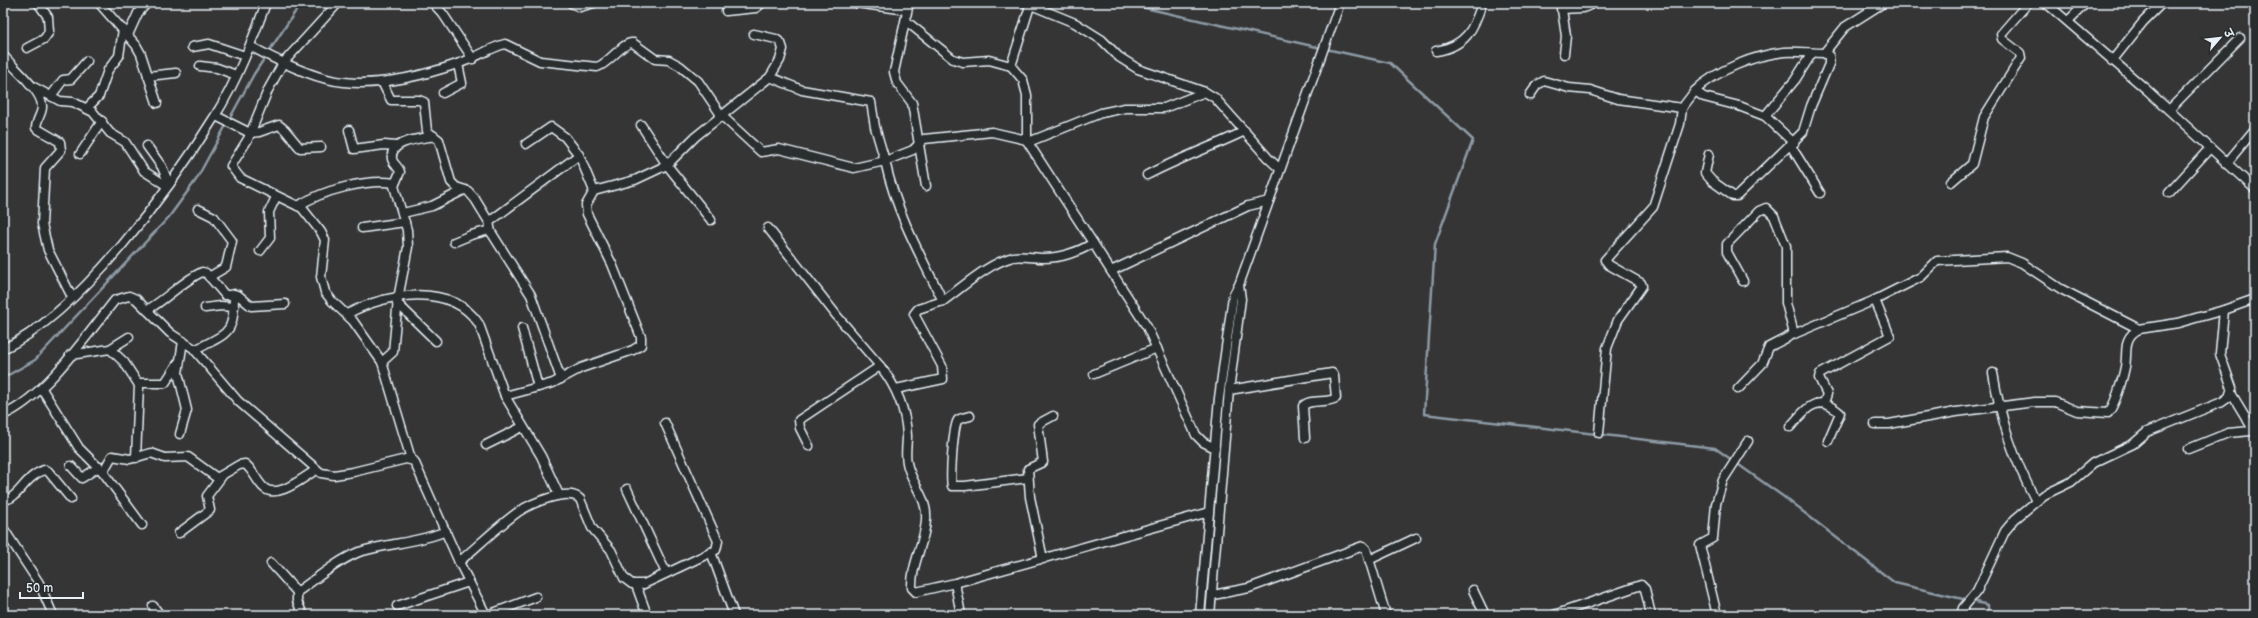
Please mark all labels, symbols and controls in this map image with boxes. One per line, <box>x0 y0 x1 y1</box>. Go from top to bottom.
north arrow <box>2200 18 2240 58</box>
text: उ <box>2220 26 2237 41</box>
scale bar <box>20 574 83 600</box>
text: 50 m <box>26 581 53 596</box>

